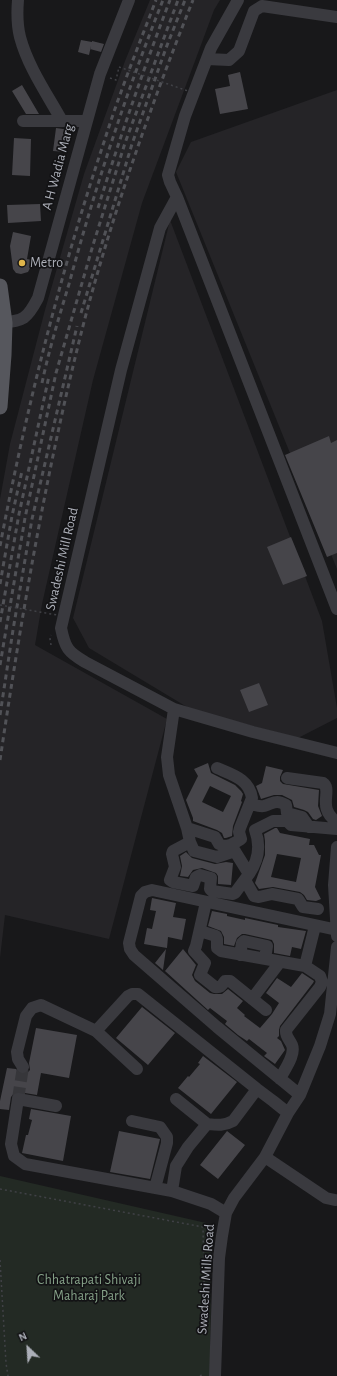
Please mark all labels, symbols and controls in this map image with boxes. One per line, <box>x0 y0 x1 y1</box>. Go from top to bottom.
street label: A H Wadia Marg <box>38 122 78 212</box>
place label: Metro <box>30 255 63 271</box>
marker: Metro <box>17 258 27 268</box>
street label: Swadeshi Mill Road <box>42 506 82 612</box>
street label: Swadeshi Mills Road <box>194 1223 218 1335</box>
park label: Chhatrapati Shivaji Maharaj Park <box>37 1272 141 1304</box>
north arrow <box>8 1328 48 1368</box>
text: N <box>17 1330 29 1343</box>

